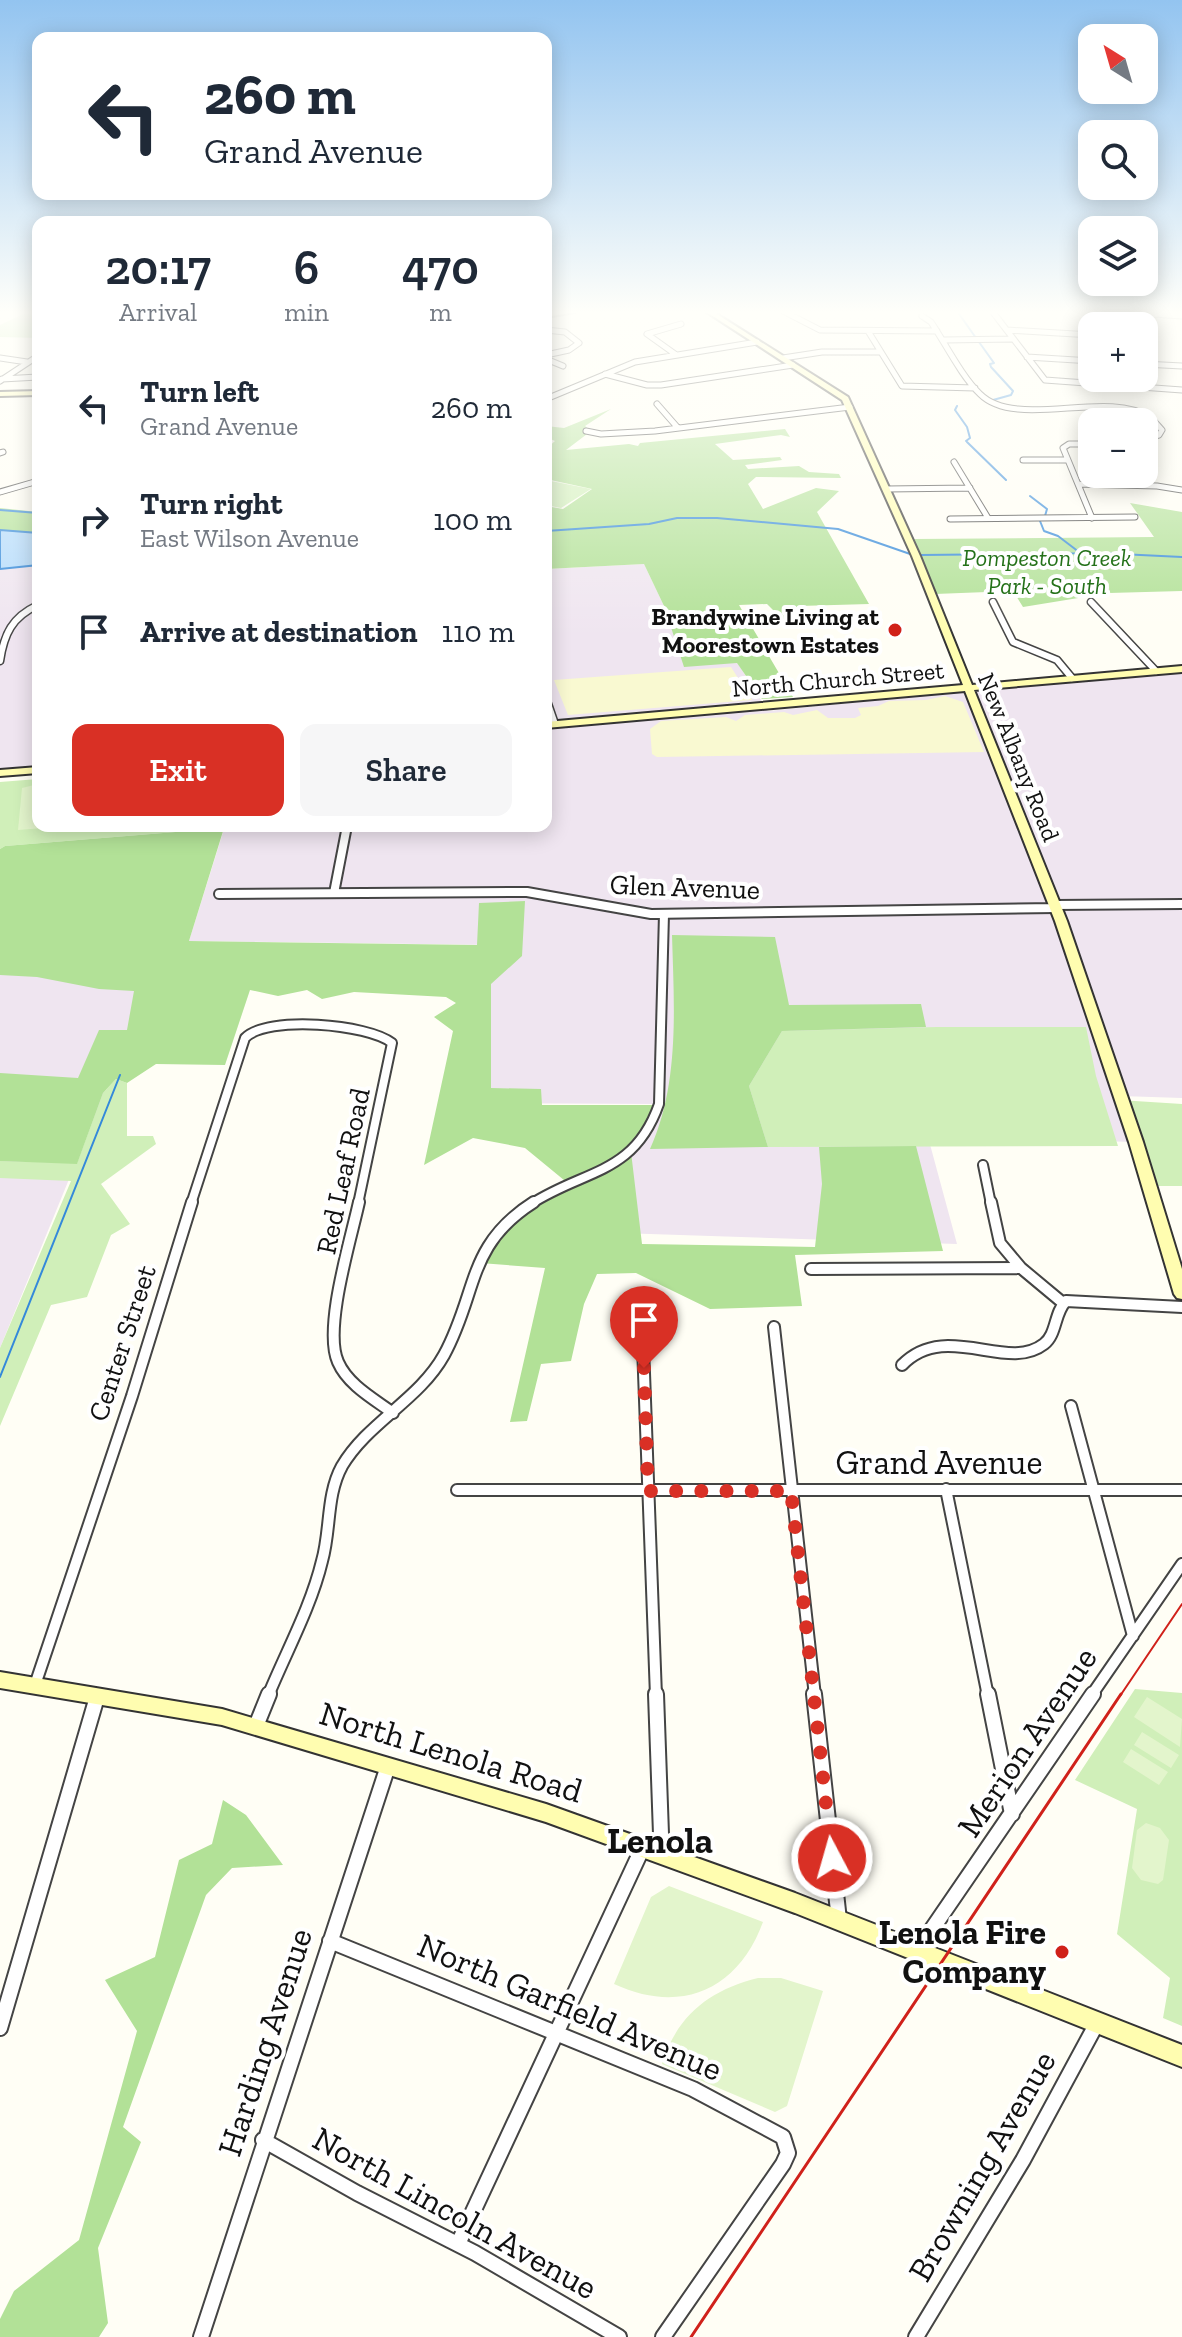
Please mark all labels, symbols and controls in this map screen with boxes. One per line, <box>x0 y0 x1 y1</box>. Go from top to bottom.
north arrow <box>1078 24 1158 104</box>
map controls <box>1078 24 1158 488</box>
text: 260 m <box>204 61 356 128</box>
icon: left <box>72 64 176 168</box>
button: search <box>1078 120 1158 200</box>
text: Grand Avenue <box>204 129 423 172</box>
button: layers <box>1078 216 1158 296</box>
text: 20:17 <box>105 239 211 296</box>
text: 6 <box>294 239 319 296</box>
text: 470 <box>402 239 479 296</box>
text: Arrival <box>119 296 197 328</box>
text: min <box>284 296 329 328</box>
text: m <box>429 296 452 328</box>
button: + <box>1078 312 1158 392</box>
text: Turn left <box>140 374 259 410</box>
icon: left <box>72 386 116 430</box>
text: 260 m <box>431 390 512 426</box>
button: − <box>1078 408 1158 488</box>
text: Grand Avenue <box>140 410 298 442</box>
text: Turn right <box>140 486 282 522</box>
icon: right <box>72 498 116 542</box>
text: 100 m <box>433 502 512 538</box>
text: East Wilson Avenue <box>140 522 359 554</box>
park label: Pompeston Creek Park - South <box>963 543 1132 600</box>
place label: Brandywine Living at Moorestown Estates <box>651 602 879 659</box>
icon: arrive <box>72 610 116 654</box>
text: Arrive at destination <box>140 614 417 650</box>
text: 110 m <box>441 614 515 650</box>
marker: Brandywine Living at Moorestown Estates <box>886 621 904 639</box>
street label: North Church Street <box>731 655 945 703</box>
street label: New Albany Road <box>972 669 1066 845</box>
button: Exit <box>72 724 284 816</box>
button: Share <box>300 724 512 816</box>
street label: Glen Avenue <box>609 868 761 906</box>
street label: Red Leaf Road <box>309 1085 377 1257</box>
street label: Center Street <box>81 1260 163 1425</box>
pin <box>610 1286 678 1368</box>
icon: arrive <box>622 1298 666 1342</box>
street label: Grand Avenue <box>836 1442 1042 1483</box>
street label: Merion Avenue <box>948 1639 1106 1845</box>
street label: North Lenola Road <box>315 1693 588 1812</box>
position arrow <box>790 1816 874 1900</box>
district label: Lenola <box>607 1819 713 1862</box>
place label: Lenola Fire Company <box>879 1912 1046 1992</box>
street label: Harding Avenue <box>209 1923 321 2161</box>
street label: North Garfield Avenue <box>412 1924 728 2090</box>
marker: Lenola Fire Company <box>1053 1943 1071 1961</box>
street label: Browning Avenue <box>899 2043 1065 2289</box>
street label: North Lincoln Avenue <box>306 2118 604 2308</box>

